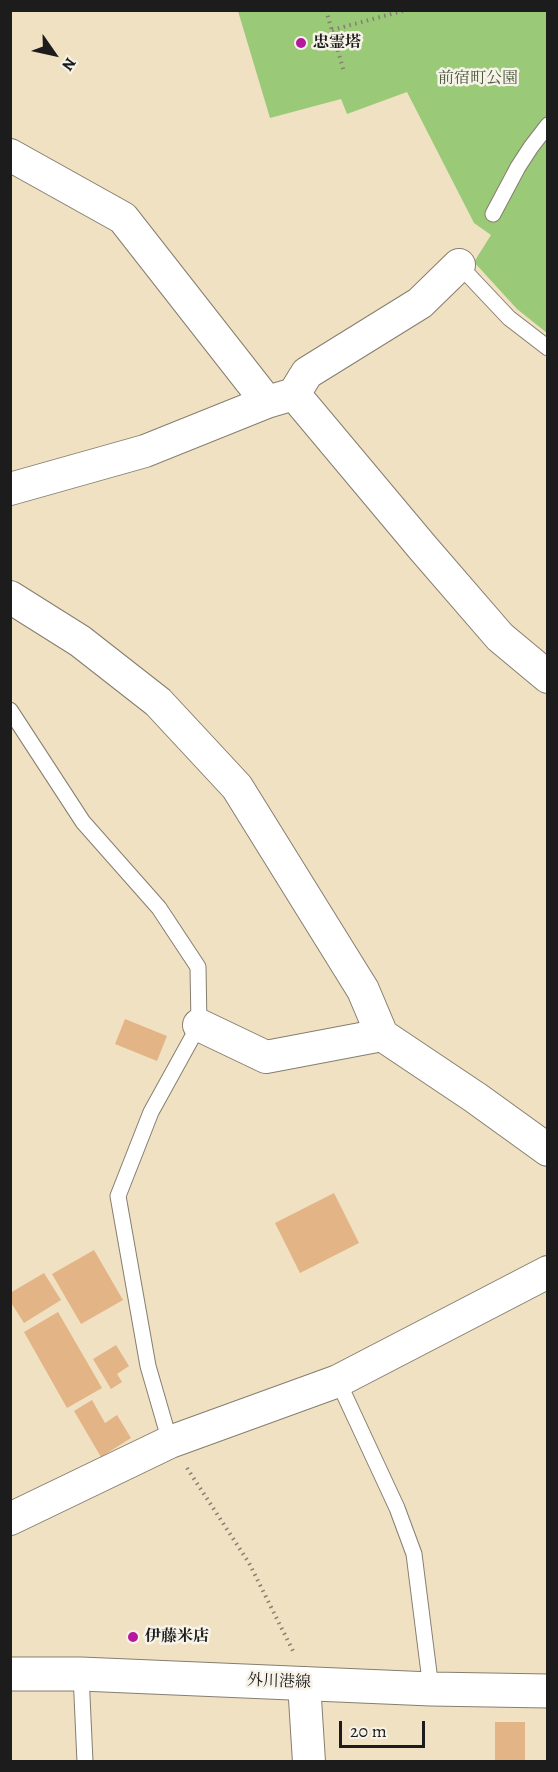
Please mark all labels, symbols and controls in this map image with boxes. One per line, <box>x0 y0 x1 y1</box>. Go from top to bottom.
north arrow <box>24 24 84 84</box>
place label: 忠霊塔 <box>313 33 361 53</box>
marker: 忠霊塔 <box>294 36 308 50</box>
text: N <box>57 53 81 75</box>
park label: 前宿町公園 <box>438 69 518 89</box>
place label: 伊藤米店 <box>145 1627 209 1647</box>
marker: 伊藤米店 <box>126 1630 140 1644</box>
street label: 外川港線 <box>247 1671 311 1693</box>
scale bar <box>342 1709 428 1747</box>
text: 20 m <box>350 1719 387 1743</box>

